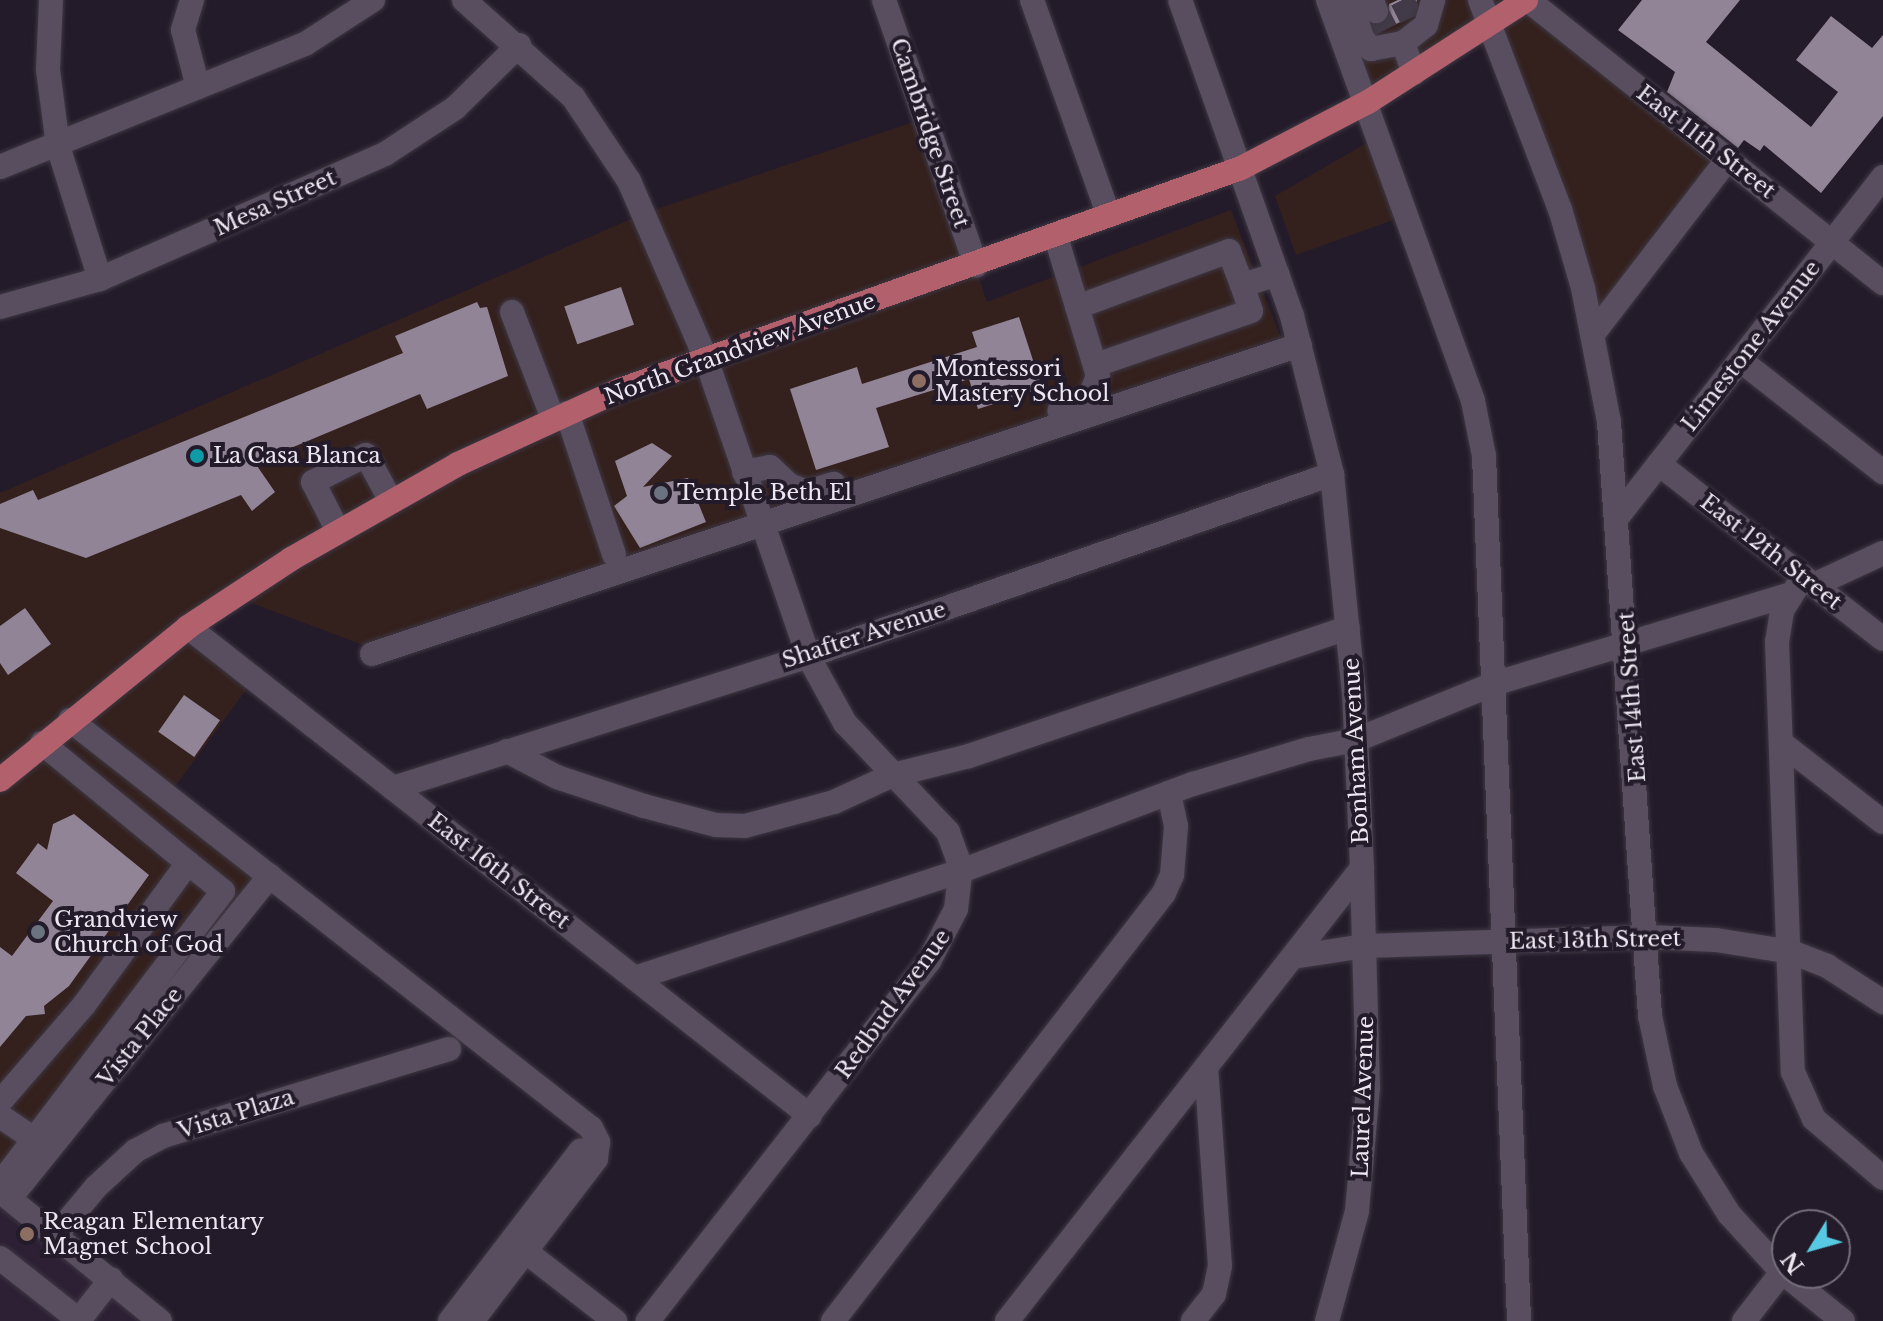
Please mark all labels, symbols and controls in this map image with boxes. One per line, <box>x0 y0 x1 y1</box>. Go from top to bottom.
street label: Cambridge Street <box>885 35 975 231</box>
street label: East 11th Street <box>1632 80 1780 204</box>
street label: Mesa Street <box>210 164 340 242</box>
street label: Limestone Avenue <box>1676 255 1826 437</box>
street label: North Grandview Avenue <box>600 287 880 411</box>
place label: Montessori Mastery School <box>935 355 1110 406</box>
marker: Montessori Mastery School <box>910 372 928 390</box>
place label: La Casa Blanca <box>213 443 381 469</box>
marker: La Casa Blanca <box>188 447 206 465</box>
place label: Temple Beth El <box>677 480 852 506</box>
marker: Temple Beth El <box>652 484 670 502</box>
street label: East 12th Street <box>1695 489 1847 615</box>
street label: Shafter Avenue <box>778 596 950 674</box>
street label: East 14th Street <box>1613 611 1651 783</box>
street label: Bonham Avenue <box>1338 657 1374 845</box>
street label: East 16th Street <box>423 807 575 935</box>
place label: Grandview Church of God <box>54 906 223 958</box>
marker: Grandview Church of God <box>29 923 47 941</box>
street label: Redbud Avenue <box>830 924 956 1084</box>
street label: East 13th Street <box>1509 925 1681 955</box>
street label: Vista Place <box>92 982 188 1092</box>
street label: Laurel Avenue <box>1347 1015 1379 1179</box>
street label: Vista Plaza <box>175 1084 297 1144</box>
place label: Reagan Elementary Magnet School <box>43 1208 264 1260</box>
north arrow <box>1771 1209 1851 1289</box>
marker: Reagan Elementary Magnet School <box>18 1225 36 1243</box>
text: N <box>1776 1246 1810 1279</box>

